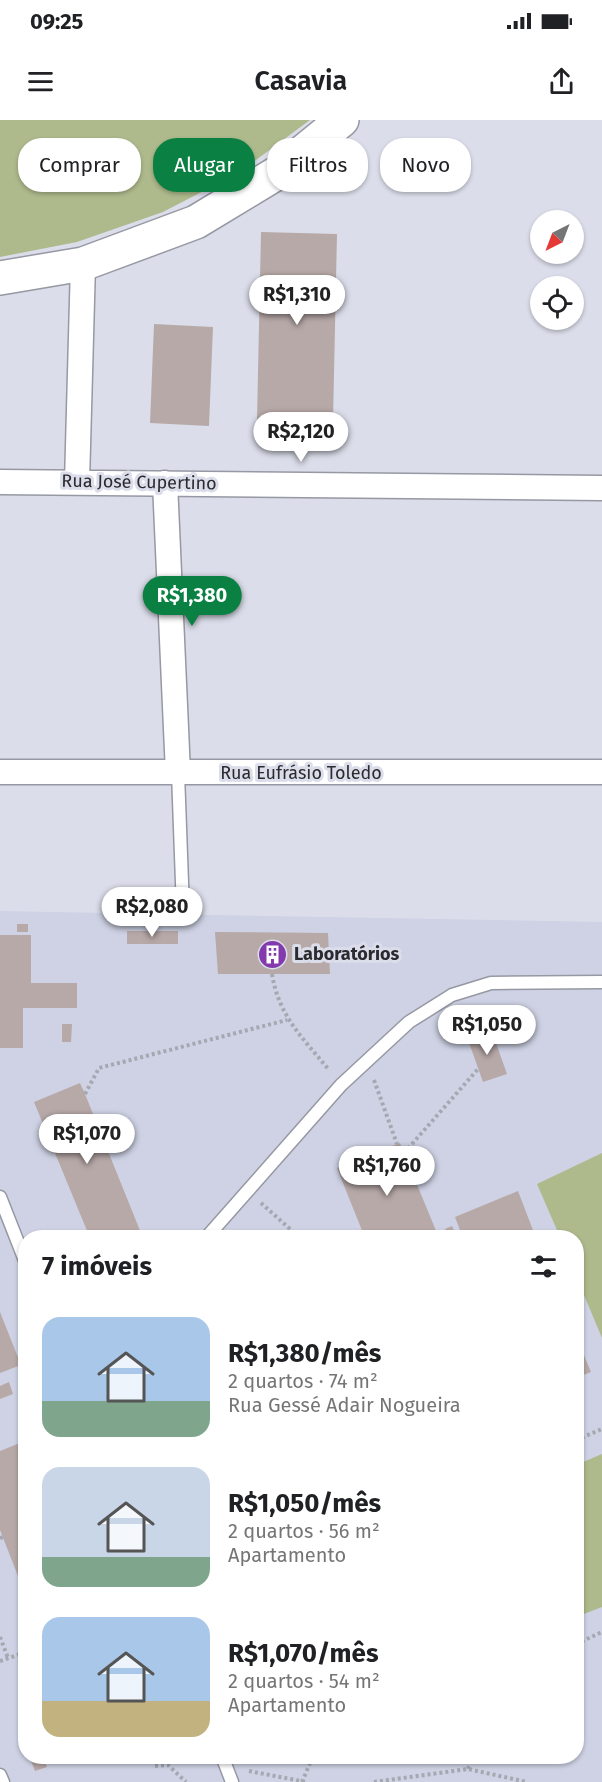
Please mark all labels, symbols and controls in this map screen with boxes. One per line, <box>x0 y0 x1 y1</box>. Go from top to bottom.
text: 09:25 <box>30 8 83 35</box>
icon: menu <box>24 65 57 98</box>
text: Casavia <box>255 65 347 97</box>
icon: share <box>545 65 578 98</box>
chip: Comprar <box>18 138 141 192</box>
chip: Alugar <box>153 138 255 192</box>
chip: Filtros <box>267 138 368 192</box>
chip: Novo <box>380 138 471 192</box>
north arrow <box>530 210 584 264</box>
map controls <box>530 210 584 330</box>
pin: R$1,310 <box>242 275 352 326</box>
button: locate <box>530 276 584 330</box>
text: R$1,310 <box>263 282 331 306</box>
pin: R$2,120 <box>246 412 356 463</box>
text: R$2,120 <box>267 419 335 443</box>
street label: Rua José Cupertino <box>61 470 217 494</box>
pin: R$1,380 <box>137 576 247 627</box>
text: R$1,380 <box>157 583 227 607</box>
street label: Rua Eufrásio Toledo <box>220 762 382 784</box>
pin: R$2,080 <box>97 887 207 938</box>
text: R$2,080 <box>116 894 188 918</box>
building icon: Laboratórios <box>257 938 289 970</box>
place label: Laboratórios <box>294 943 400 965</box>
pin: R$1,050 <box>432 1005 542 1056</box>
text: R$1,050 <box>452 1012 522 1036</box>
pin: R$1,070 <box>32 1114 142 1165</box>
text: R$1,070 <box>53 1121 121 1145</box>
pin: R$1,760 <box>332 1146 442 1197</box>
text: R$1,760 <box>353 1153 421 1177</box>
icon: filters <box>527 1250 560 1283</box>
text: 7 imóveis <box>42 1251 152 1282</box>
text: R$1,380/mês <box>228 1338 381 1369</box>
icon: home <box>90 1341 162 1413</box>
text: 2 quartos · 74 m² <box>228 1369 378 1393</box>
text: Rua Gessé Adair Nogueira <box>228 1393 461 1417</box>
text: R$1,050/mês <box>228 1488 381 1519</box>
icon: home <box>90 1491 162 1563</box>
text: 2 quartos · 56 m² <box>228 1519 380 1543</box>
text: Apartamento <box>228 1543 346 1567</box>
text: R$1,070/mês <box>228 1638 379 1669</box>
icon: home <box>90 1641 162 1713</box>
text: 2 quartos · 54 m² <box>228 1669 380 1693</box>
text: Apartamento <box>228 1693 346 1717</box>

